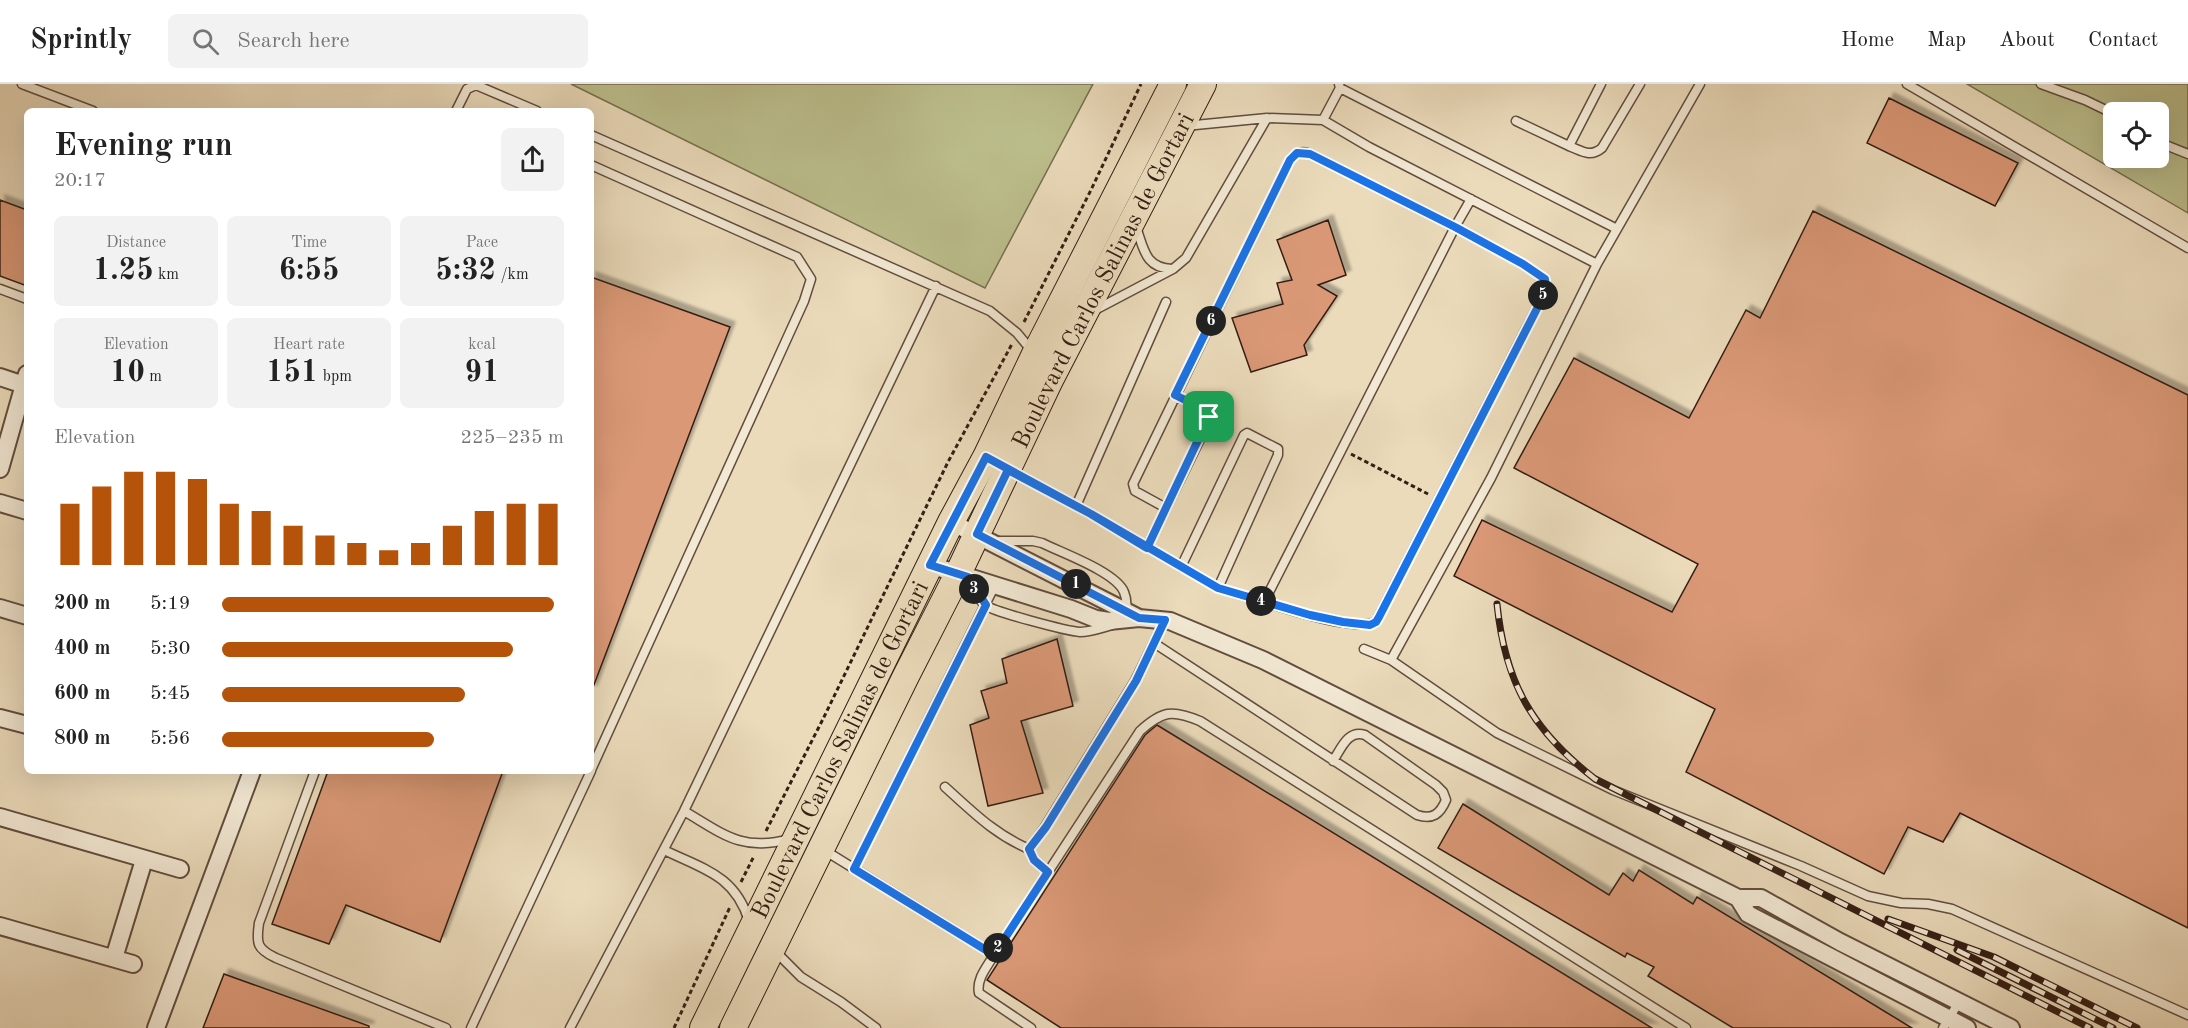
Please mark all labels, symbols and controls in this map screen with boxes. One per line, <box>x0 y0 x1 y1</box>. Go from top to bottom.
search box <box>168 14 588 68</box>
icon: search <box>189 25 222 58</box>
text: Sprintly <box>30 27 132 55</box>
text: Search here <box>237 30 350 52</box>
text: Home <box>1841 30 1894 51</box>
text: Map <box>1927 30 1966 51</box>
text: About <box>1999 30 2055 51</box>
text: Contact <box>2088 30 2158 51</box>
map controls <box>2103 102 2169 168</box>
button: locate <box>2103 102 2169 168</box>
street label: Boulevard Carlos Salinas de Gortari <box>1009 110 1200 453</box>
button: share <box>501 128 564 191</box>
text: Evening run <box>54 130 233 163</box>
text: 20:17 <box>54 171 106 191</box>
text: Distance <box>106 235 166 251</box>
text: Time <box>291 235 327 251</box>
text: Pace <box>466 235 498 251</box>
text: 1.25 <box>93 256 154 286</box>
text: 6:55 <box>279 256 339 286</box>
text: 5:32 <box>435 256 496 286</box>
text: km <box>154 267 179 283</box>
text: /km <box>496 267 529 283</box>
pin: 5 <box>1528 280 1558 310</box>
text: 5 <box>1538 287 1548 303</box>
pin: 6 <box>1196 306 1226 336</box>
text: 6 <box>1206 313 1216 329</box>
text: Elevation <box>103 337 169 353</box>
text: Heart rate <box>273 337 345 353</box>
text: kcal <box>468 337 496 353</box>
text: 10 <box>110 358 145 388</box>
text: 151 <box>266 358 318 388</box>
text: 91 <box>465 358 499 388</box>
text: m <box>145 369 162 385</box>
text: bpm <box>318 369 352 385</box>
pin <box>1183 391 1234 442</box>
icon: arrive <box>1192 400 1225 433</box>
text: Elevation <box>54 428 135 448</box>
text: 225–235 m <box>461 428 564 448</box>
pin: 1 <box>1061 569 1091 599</box>
pin: 3 <box>959 574 989 604</box>
text: 1 <box>1071 576 1081 592</box>
street label: Boulevard Carlos Salinas de Gortari <box>748 578 934 923</box>
text: 3 <box>969 581 979 597</box>
pin: 4 <box>1246 586 1276 616</box>
text: 4 <box>1256 593 1266 609</box>
text: 200 m <box>54 594 110 614</box>
text: 5:19 <box>150 594 190 614</box>
text: 400 m <box>54 639 110 659</box>
text: 5:30 <box>150 639 190 659</box>
text: 600 m <box>54 684 110 704</box>
text: 5:45 <box>150 684 190 704</box>
text: 800 m <box>54 729 110 749</box>
text: 5:56 <box>150 729 190 749</box>
pin: 2 <box>983 933 1013 963</box>
text: 2 <box>993 940 1003 956</box>

